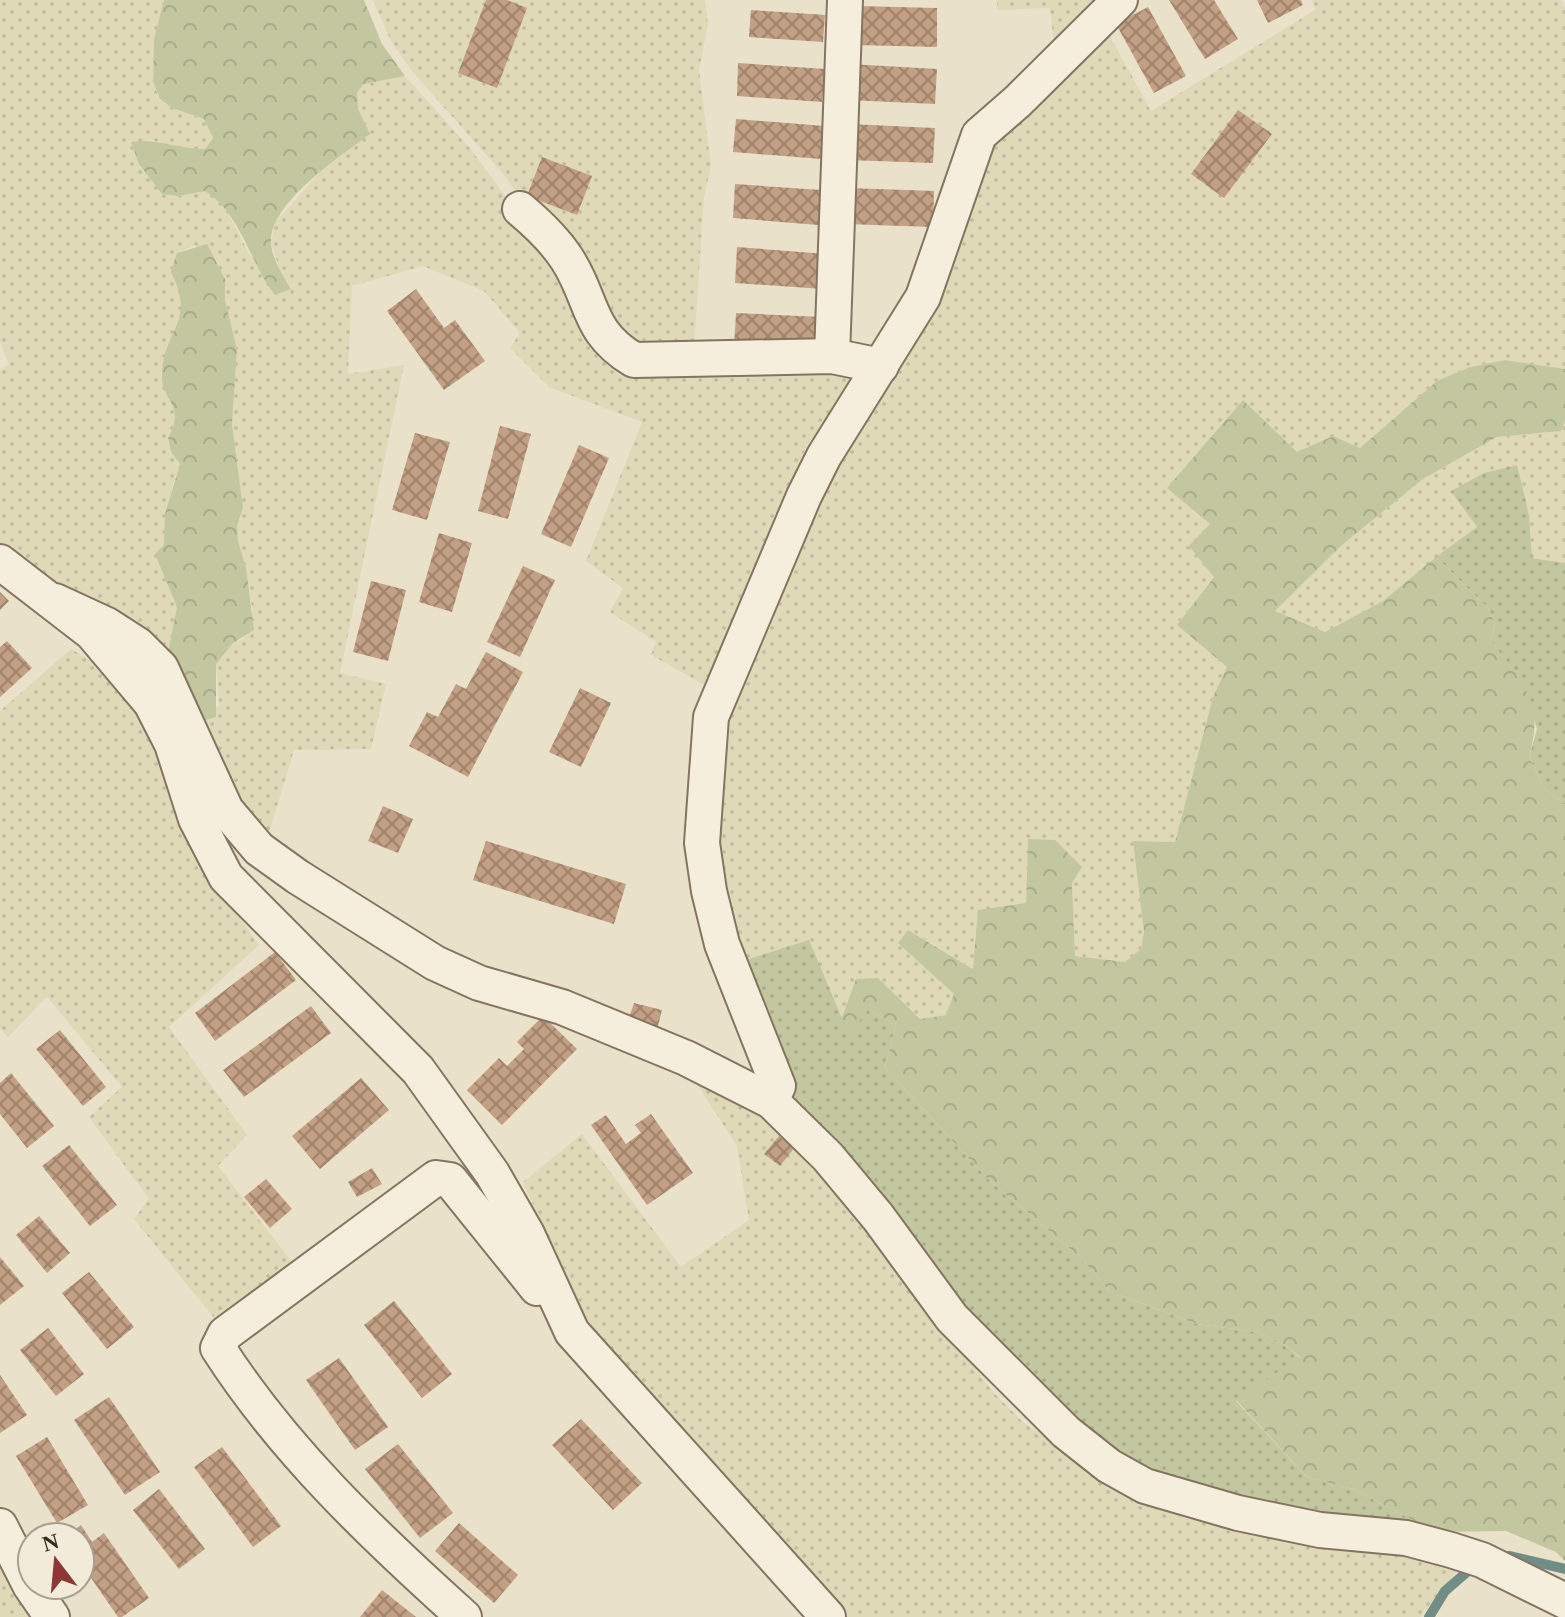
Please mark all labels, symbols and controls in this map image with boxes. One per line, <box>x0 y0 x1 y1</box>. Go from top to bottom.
north arrow <box>16 1521 96 1601</box>
text: N <box>40 1528 62 1556</box>

